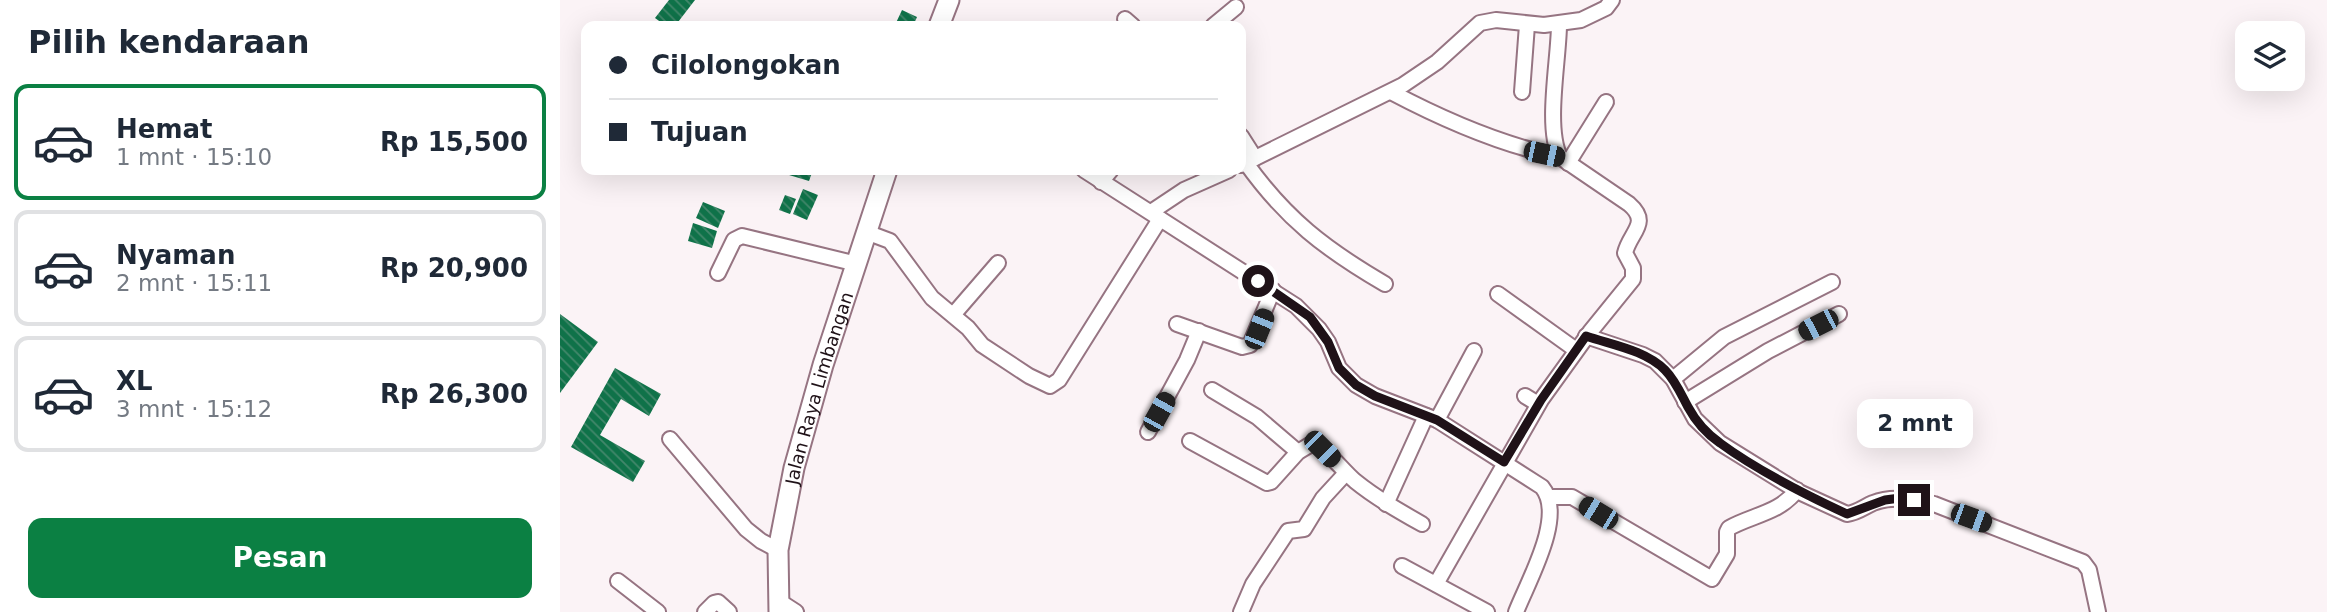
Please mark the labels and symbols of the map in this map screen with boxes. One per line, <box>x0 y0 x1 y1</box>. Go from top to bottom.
car <box>1522 139 1567 169</box>
route start <box>1242 265 1274 297</box>
street label: Jalan Raya Limbangan <box>780 289 857 487</box>
car <box>1242 306 1277 352</box>
car <box>1795 306 1842 344</box>
car <box>1140 389 1179 435</box>
callout: 2 mnt <box>1856 398 1972 448</box>
car <box>1300 427 1345 471</box>
route end <box>1898 484 1930 516</box>
car <box>1575 493 1622 533</box>
car <box>1948 501 1995 535</box>

